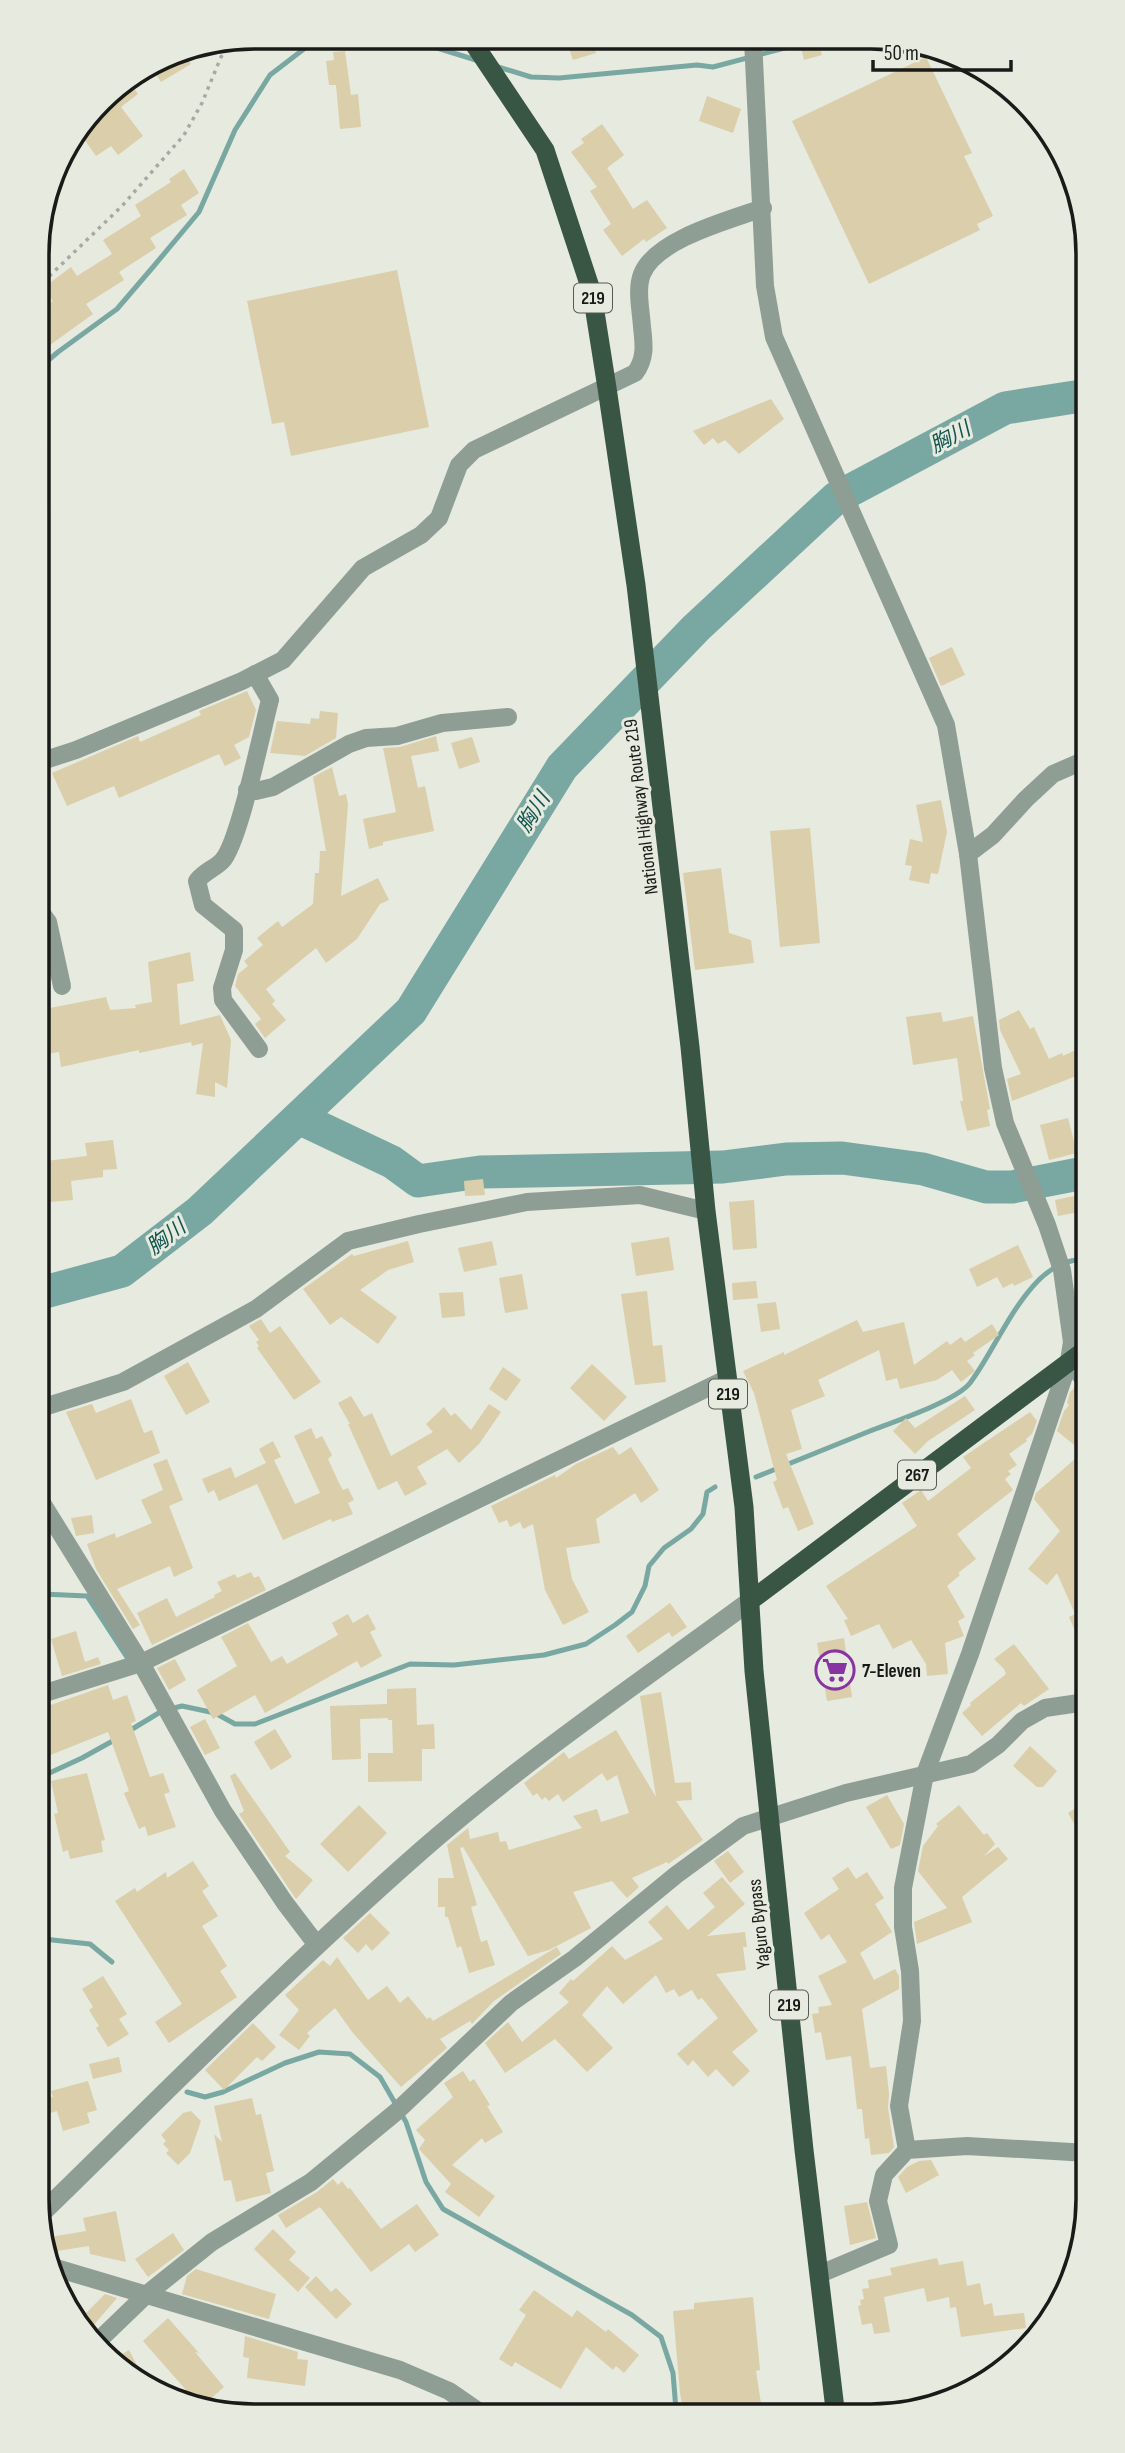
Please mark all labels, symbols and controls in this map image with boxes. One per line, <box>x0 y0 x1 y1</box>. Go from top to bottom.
scale bar <box>873 28 1011 72</box>
text: 50 m <box>884 41 919 66</box>
road number: 219 <box>574 284 612 312</box>
water label: 胸川 <box>926 416 976 458</box>
street label: National Highway Route 219 <box>619 718 664 896</box>
water label: 胸川 <box>512 786 556 837</box>
water label: 胸川 <box>142 1214 192 1260</box>
road number: 219 <box>709 1380 747 1408</box>
road number: 267 <box>898 1460 936 1490</box>
supermarket icon: 7-Eleven <box>814 1649 856 1691</box>
place label: 7-Eleven <box>862 1660 921 1683</box>
street label: Yaguro Bypass <box>743 1878 776 1970</box>
road number: 219 <box>770 1991 808 2020</box>

